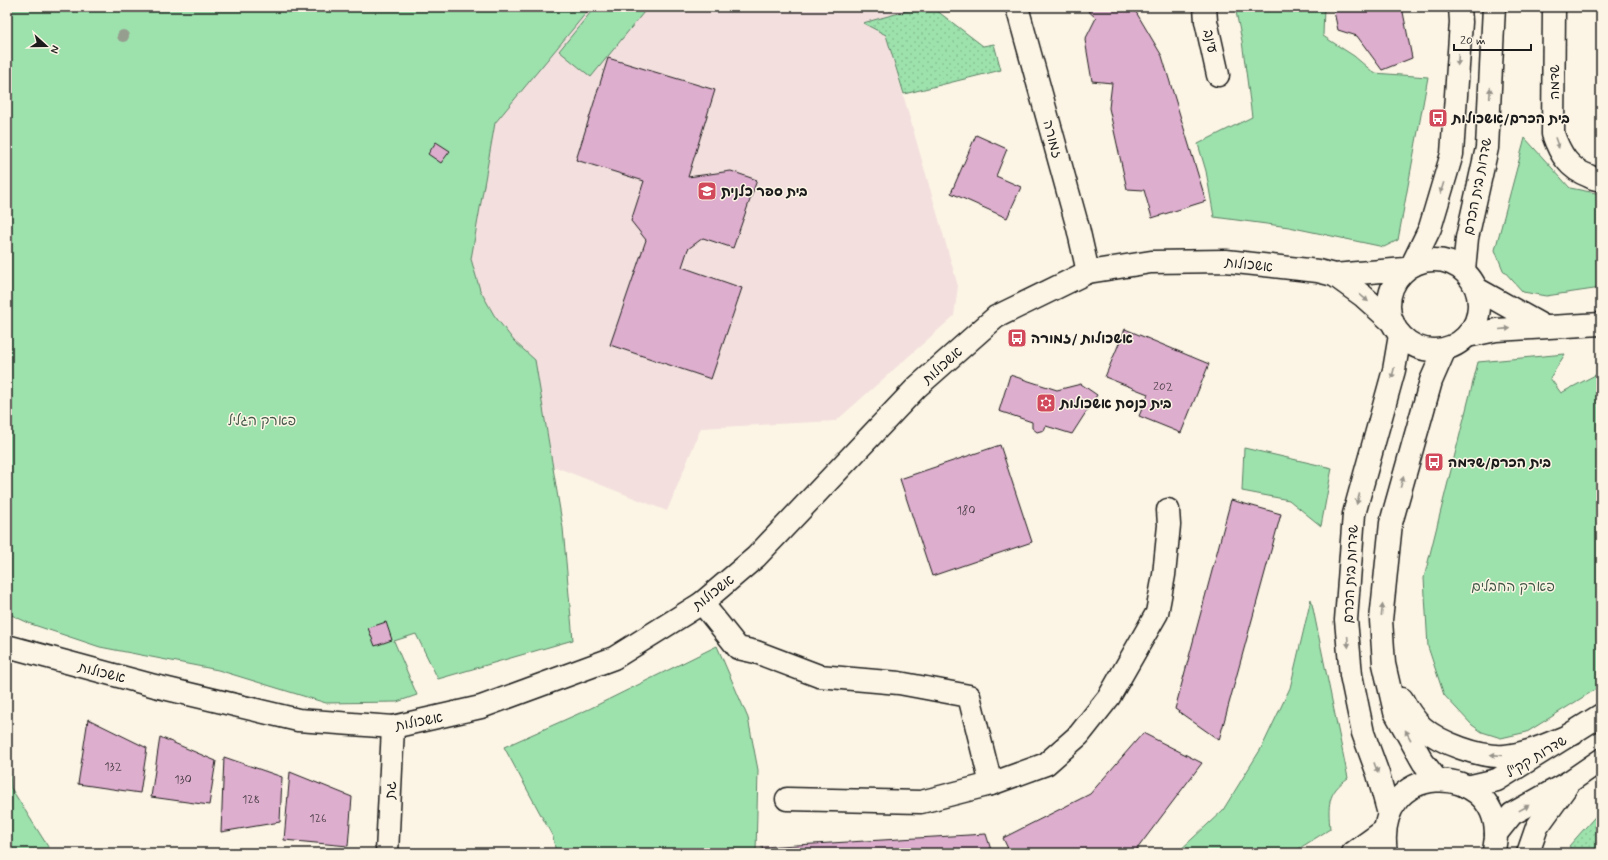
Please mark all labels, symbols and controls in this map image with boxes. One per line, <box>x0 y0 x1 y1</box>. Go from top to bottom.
north arrow <box>26 26 66 66</box>
scale bar <box>1454 26 1531 52</box>
street label: עינב <box>1199 28 1221 55</box>
text: 20 m <box>1460 33 1486 49</box>
text: N <box>47 43 62 55</box>
one-way arrow <box>1455 54 1462 66</box>
street label: שדמה <box>1546 64 1564 100</box>
one-way arrow <box>1487 86 1493 99</box>
bus stop icon: בית הכרם/אשכולות <box>1427 107 1449 129</box>
place label: בית הכרם/אשכולות <box>1450 110 1570 128</box>
street label: זמורה <box>1038 118 1066 161</box>
street label: שדרות בית הכרם <box>1460 136 1496 236</box>
one-way arrow <box>1554 138 1560 150</box>
school or university icon: בית ספר כלנית <box>696 180 718 202</box>
one-way arrow <box>1439 182 1445 194</box>
place label: בית ספר כלנית <box>721 183 808 201</box>
street label: אשכולות <box>1223 253 1274 276</box>
one-way arrow <box>1359 293 1370 302</box>
one-way arrow <box>1499 326 1511 332</box>
bus stop icon: אשכולות /זמורה <box>1006 327 1028 349</box>
place label: אשכולות /זמורה <box>1031 330 1133 348</box>
street label: אשכולות <box>918 343 967 389</box>
one-way arrow <box>1390 368 1396 380</box>
house number: 202 <box>1153 379 1173 395</box>
synagogue icon: בית כנסת אשכולות <box>1035 392 1057 414</box>
place label: בית כנסת אשכולות <box>1058 395 1172 413</box>
park label: פארק הגליל <box>228 412 296 430</box>
bus stop icon: בית הכרם/שדמה <box>1423 451 1445 473</box>
place label: בית הכרם/שדמה <box>1448 454 1551 472</box>
one-way arrow <box>1400 476 1406 488</box>
one-way arrow <box>1355 493 1361 505</box>
house number: 180 <box>956 503 976 519</box>
street label: שדרות בית הכרם <box>1339 524 1363 624</box>
street label: אשכולות <box>688 571 738 615</box>
park label: פארק החבלים <box>1471 578 1555 596</box>
one-way arrow <box>1379 604 1386 616</box>
one-way arrow <box>1345 636 1351 648</box>
street label: אשכולות <box>75 658 127 688</box>
street label: אשכולות <box>393 709 445 736</box>
one-way arrow <box>1405 730 1411 741</box>
street label: שדרות קק"ל <box>1503 731 1571 782</box>
one-way arrow <box>1490 752 1502 759</box>
house number: 132 <box>104 759 122 775</box>
one-way arrow <box>1373 762 1379 774</box>
house number: 130 <box>174 772 192 788</box>
street label: גת <box>381 780 400 801</box>
house number: 128 <box>242 792 260 808</box>
one-way arrow <box>1518 804 1530 811</box>
house number: 126 <box>309 811 327 827</box>

